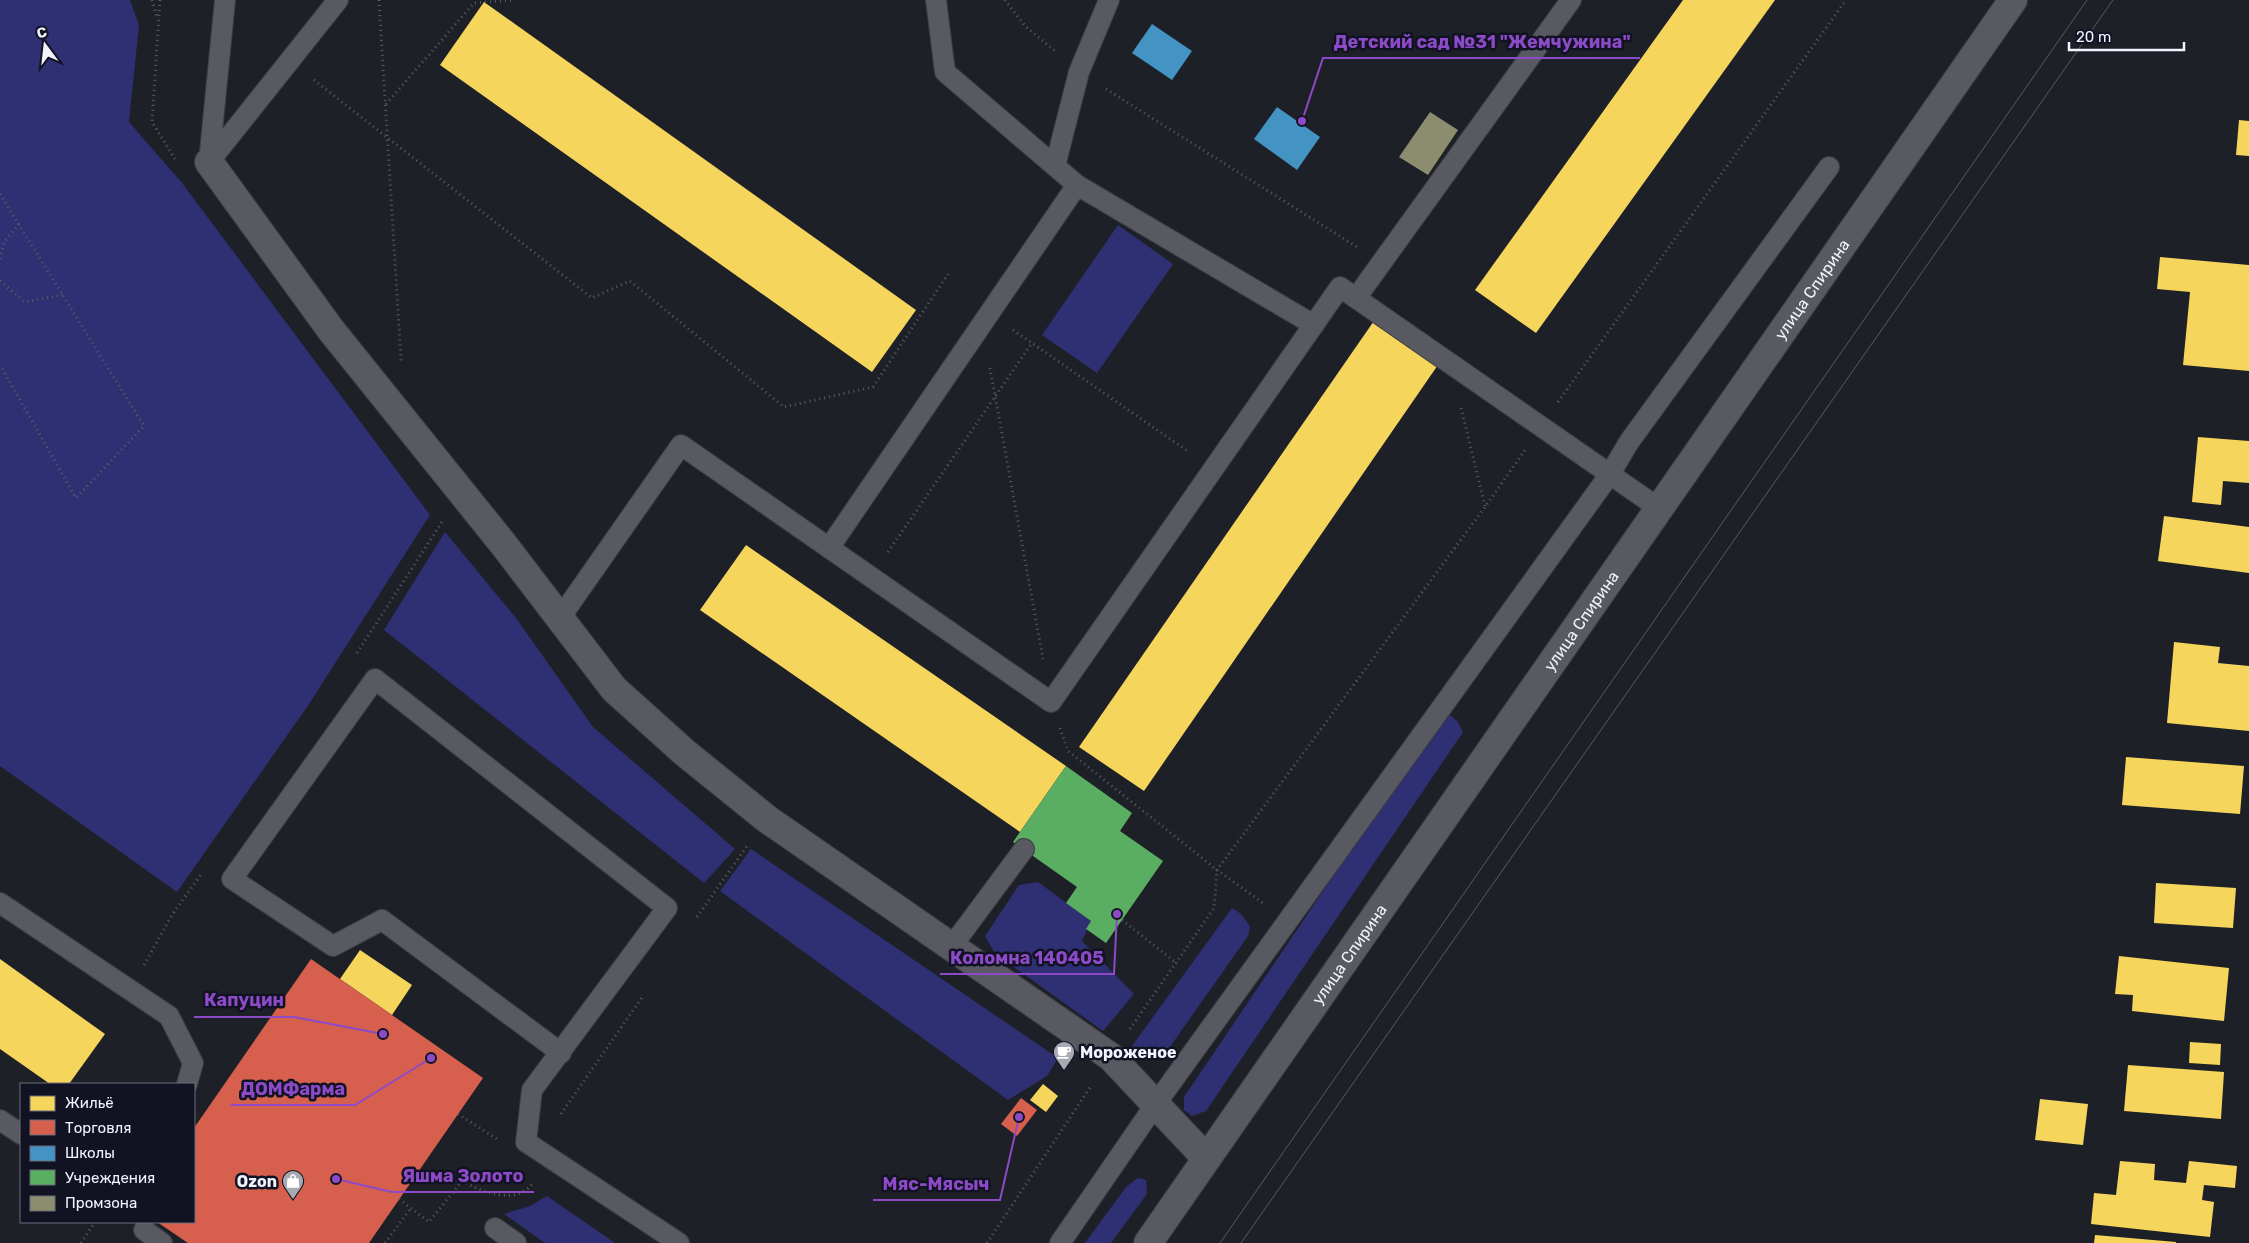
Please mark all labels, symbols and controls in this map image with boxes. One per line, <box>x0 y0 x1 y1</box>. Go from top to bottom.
north arrow <box>20 20 70 70</box>
scale bar <box>2069 20 2184 52</box>
text: С <box>35 23 49 42</box>
callout: Детский сад №31 "Жемчужина" <box>1323 25 1640 58</box>
text: 20 m <box>2076 28 2111 46</box>
text: Детский сад №31 "Жемчужина" <box>1333 31 1631 53</box>
street label: улица Спирина <box>1771 236 1854 343</box>
street label: улица Спирина <box>1540 567 1623 675</box>
street label: улица Спирина <box>1308 901 1391 1008</box>
callout: Коломна 140405 <box>940 941 1114 974</box>
text: Коломна 140405 <box>950 947 1104 969</box>
callout: Капуцин <box>194 984 294 1017</box>
text: Капуцин <box>204 989 284 1011</box>
cafe icon: Мороженое <box>1052 1040 1076 1071</box>
place label: Мороженое <box>1080 1043 1177 1062</box>
callout: ДОМФарма <box>231 1072 355 1105</box>
text: ДОМФарма <box>241 1078 345 1100</box>
legend <box>20 1083 195 1223</box>
text: Жильё <box>65 1094 114 1112</box>
text: Торговля <box>65 1119 131 1137</box>
text: Школы <box>65 1144 115 1162</box>
callout: Яшма Золото <box>392 1159 534 1192</box>
text: Яшма Золото <box>402 1165 524 1187</box>
callout: Мяс-Мясыч <box>873 1167 1000 1200</box>
text: Учреждения <box>65 1169 155 1187</box>
shop icon: Ozon <box>281 1169 305 1200</box>
place label: Ozon <box>237 1172 277 1191</box>
text: Мяс-Мясыч <box>882 1173 990 1195</box>
text: Промзона <box>65 1194 137 1212</box>

